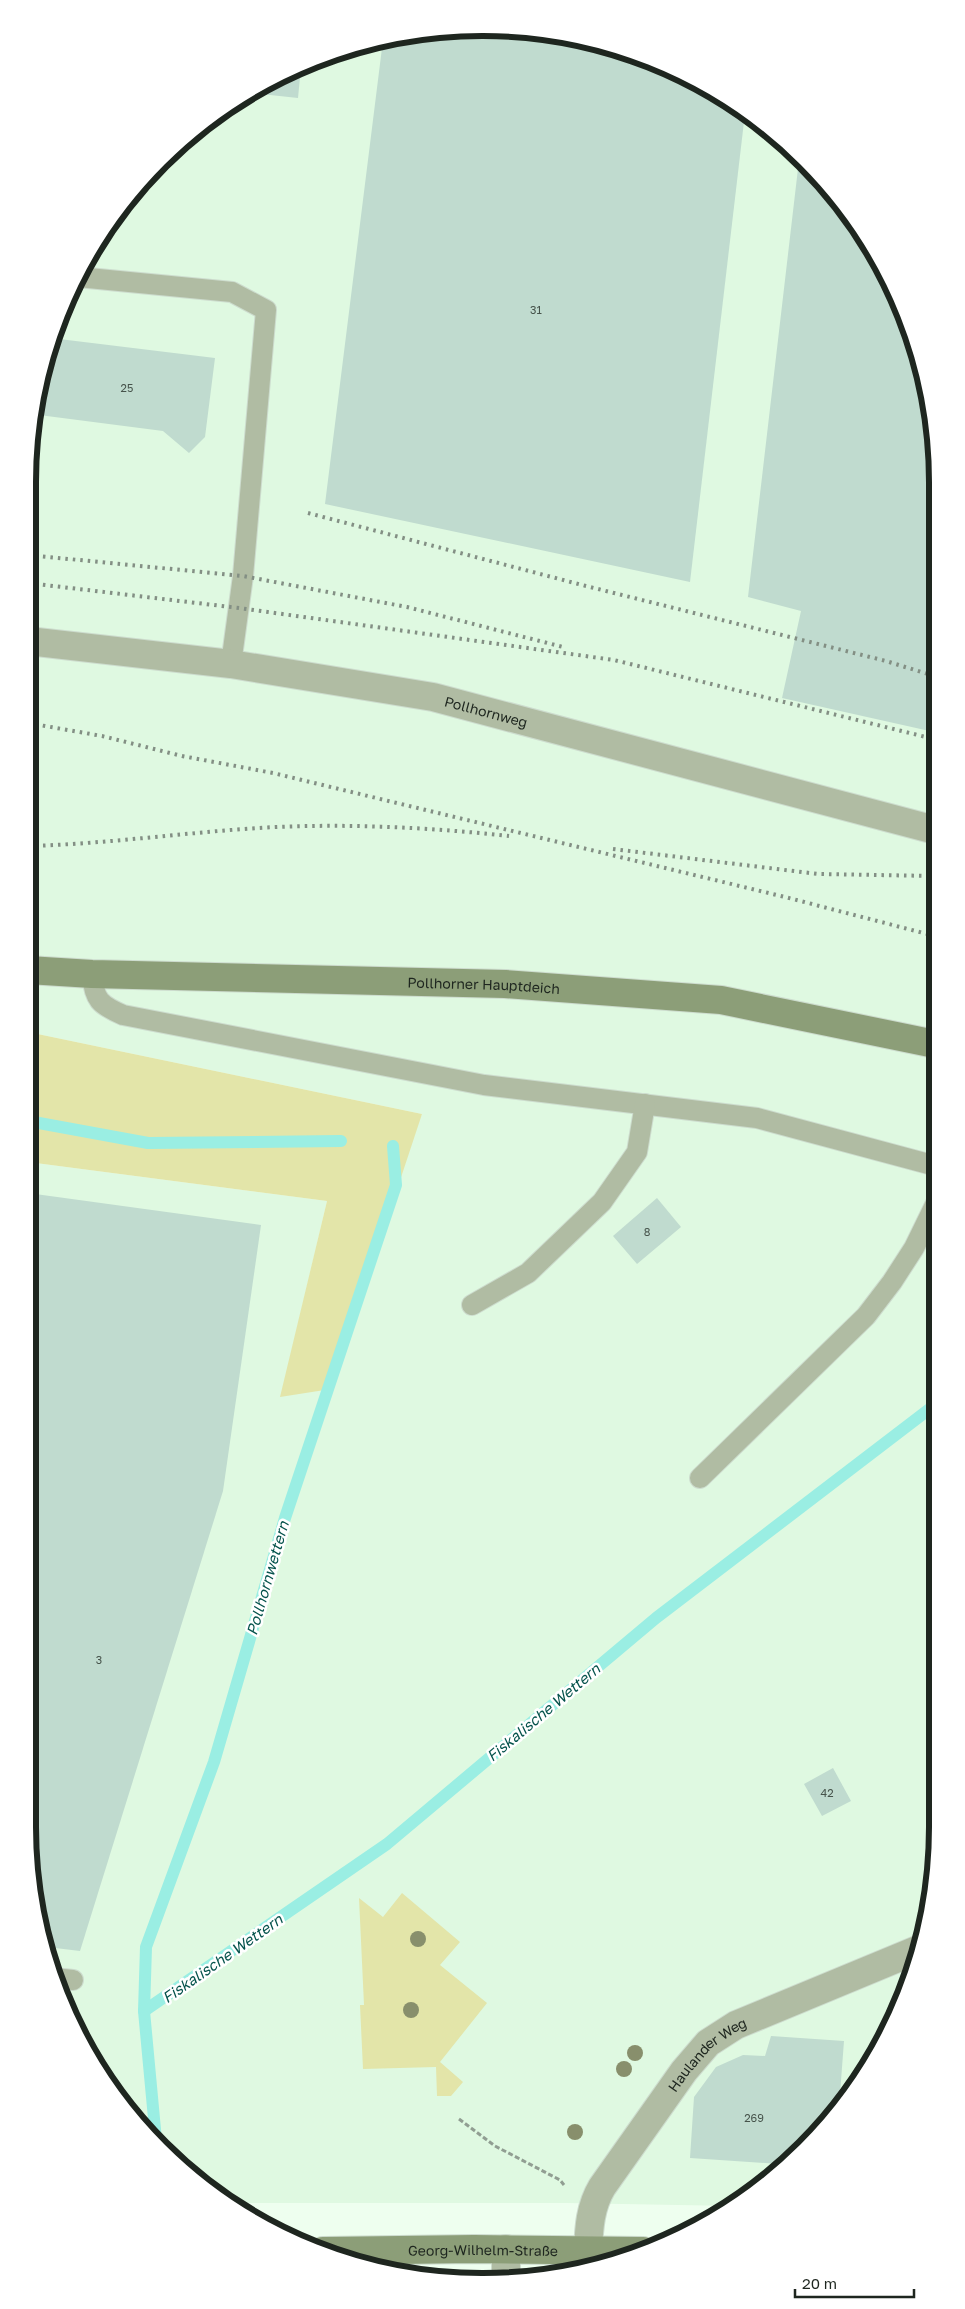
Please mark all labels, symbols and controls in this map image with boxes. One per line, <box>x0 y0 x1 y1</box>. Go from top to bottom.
house number: 31 <box>530 303 542 316</box>
house number: 25 <box>121 381 133 394</box>
street label: Pollhornweg <box>443 692 530 730</box>
street label: Pollhorner Hauptdeich <box>407 973 561 997</box>
house number: 8 <box>644 1225 651 1238</box>
water label: Pollhornwettern <box>242 1518 292 1637</box>
house number: 3 <box>96 1653 102 1666</box>
water label: Fiskalische Wettern <box>483 1659 604 1765</box>
house number: 42 <box>820 1786 834 1799</box>
water label: Fiskalische Wettern <box>158 1909 286 2006</box>
street label: Haulander Weg <box>664 2013 749 2095</box>
house number: 269 <box>744 2111 764 2124</box>
street label: Georg-Wilhelm-Straße <box>408 2240 558 2258</box>
scale bar <box>795 2266 914 2298</box>
text: 20 m <box>802 2274 837 2292</box>

